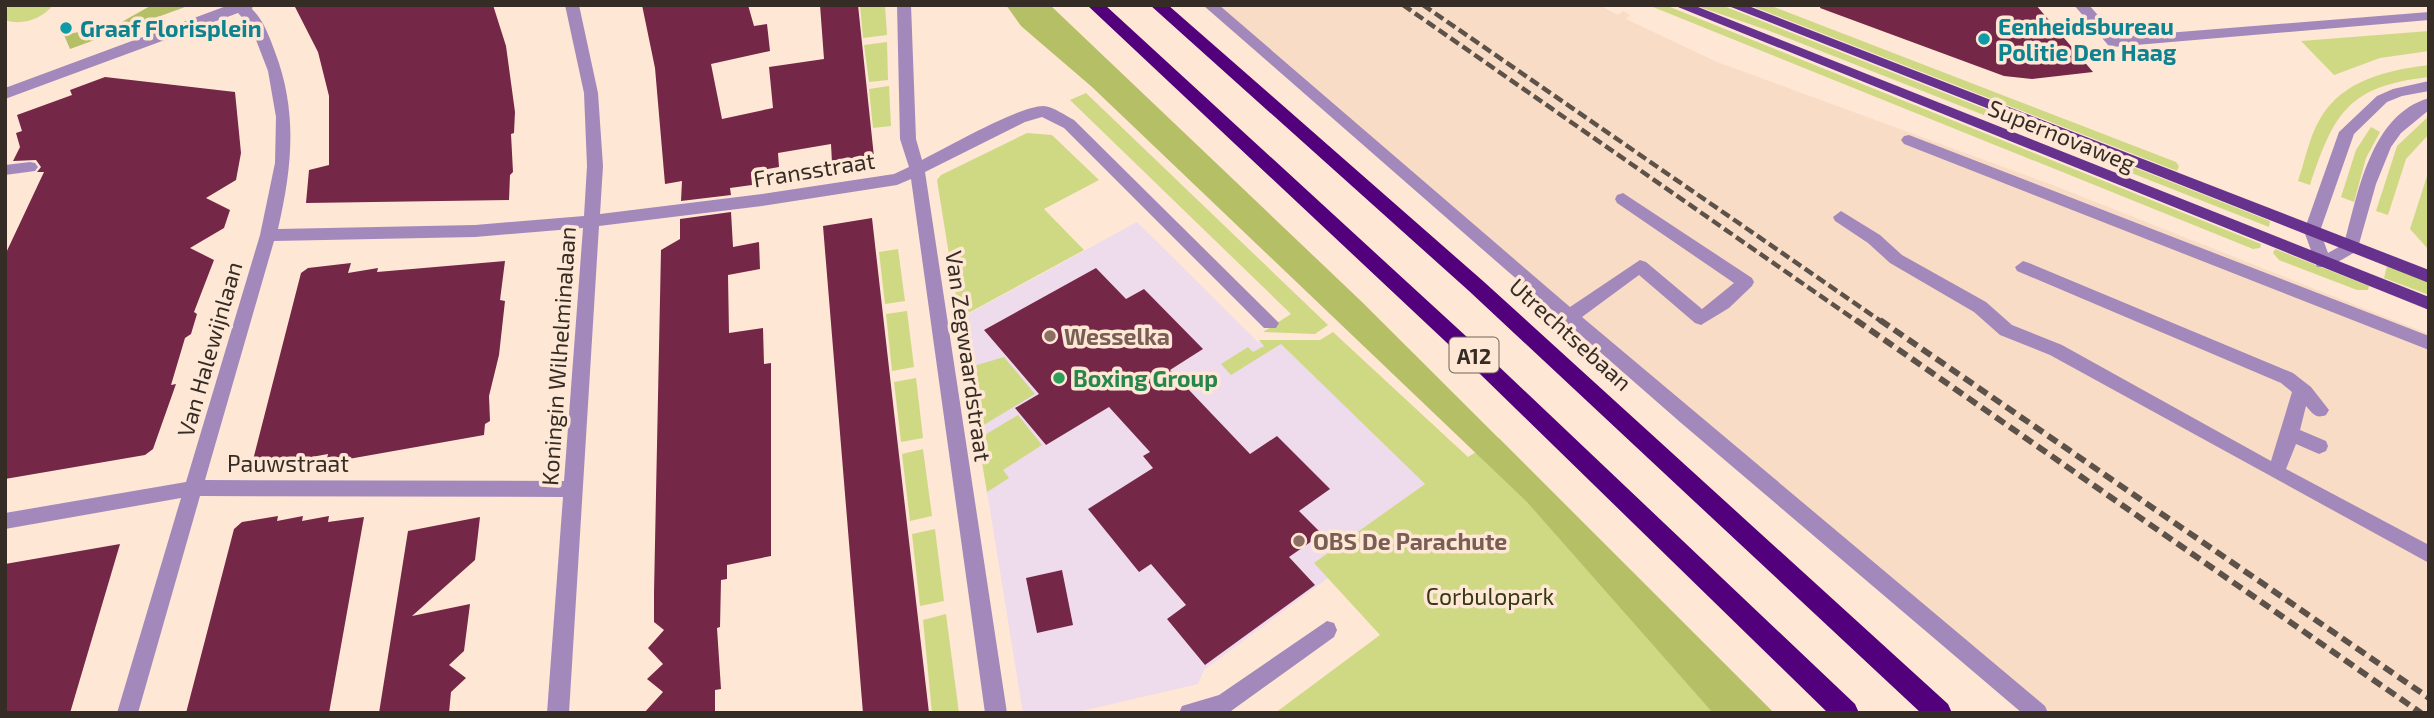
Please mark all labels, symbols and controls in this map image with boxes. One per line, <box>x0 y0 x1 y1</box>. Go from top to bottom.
place label: Eenheidsbureau Politie Den Haag <box>1998 12 2177 66</box>
place label: Graaf Florisplein <box>80 14 262 42</box>
marker: Graaf Florisplein <box>58 20 74 36</box>
marker: Eenheidsbureau Politie Den Haag <box>1976 31 1992 47</box>
street label: Supernovaweg <box>1984 93 2140 177</box>
street label: Fransstraat <box>751 146 877 192</box>
street label: Koningin Wilhelminalaan <box>535 225 581 487</box>
street label: Van Zegwaardstraat <box>940 249 998 463</box>
street label: Van Halewijnlaan <box>171 258 247 440</box>
street label: Utrechtsebaan <box>1504 272 1638 396</box>
place label: Wesselka <box>1064 322 1170 350</box>
marker: Wesselka <box>1042 328 1058 344</box>
road number: A12 <box>1450 338 1498 372</box>
place label: Boxing Group <box>1073 364 1218 392</box>
marker: Boxing Group <box>1051 370 1067 386</box>
street label: Pauwstraat <box>227 449 349 477</box>
place label: OBS De Parachute <box>1313 527 1507 555</box>
marker: OBS De Parachute <box>1291 533 1307 549</box>
park label: Corbulopark <box>1426 582 1554 610</box>

